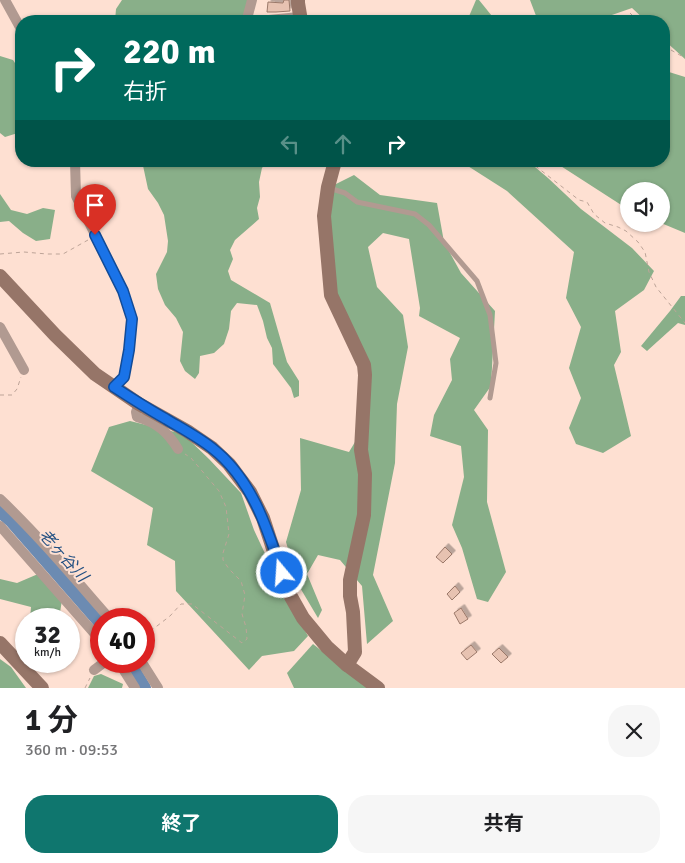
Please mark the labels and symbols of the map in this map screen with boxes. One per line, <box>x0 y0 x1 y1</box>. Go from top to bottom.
pin <box>74 184 116 235</box>
water label: 老ヶ谷川 <box>34 525 93 588</box>
position arrow <box>255 546 307 598</box>
speed limit sign: 40 <box>90 608 155 673</box>

